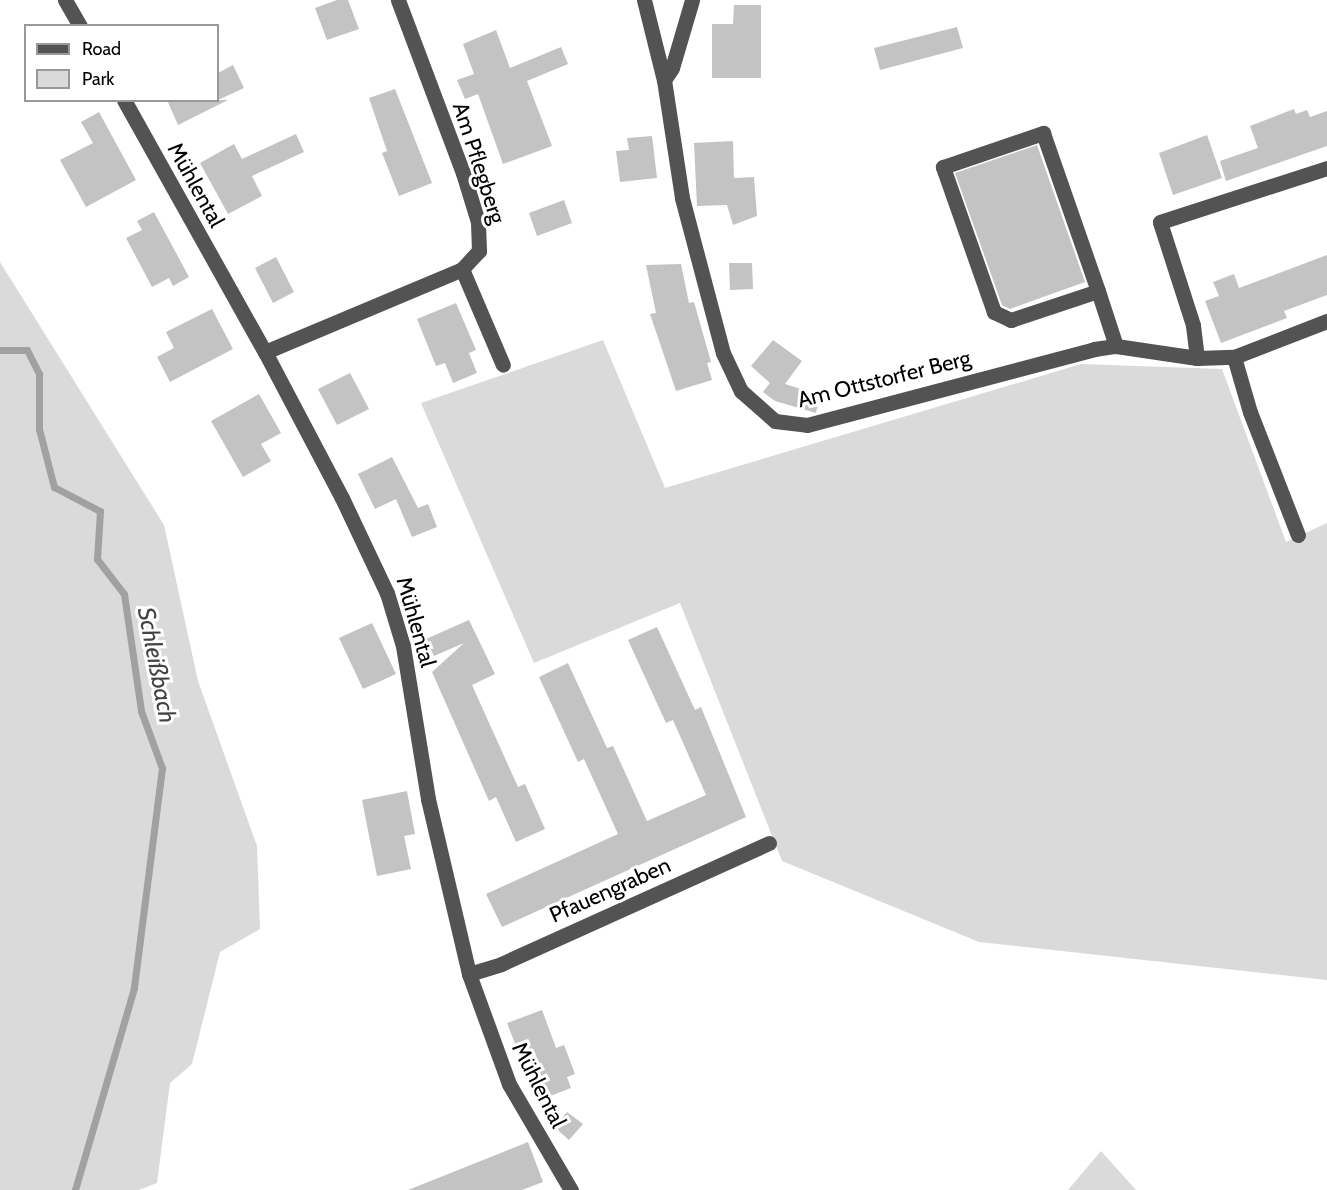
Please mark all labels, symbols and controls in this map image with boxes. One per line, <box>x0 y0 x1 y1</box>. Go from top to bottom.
legend <box>24 24 219 102</box>
text: Road <box>82 38 121 60</box>
text: Park <box>82 68 114 90</box>
street label: Am Pflegberg <box>447 99 511 227</box>
street label: Mühlental <box>162 138 230 232</box>
street label: Am Ottstorfer Berg <box>795 345 973 413</box>
street label: Mühlental <box>391 574 441 670</box>
water label: Schleißbach <box>132 605 182 725</box>
street label: Pfauengraben <box>545 852 675 928</box>
street label: Mühlental <box>506 1038 572 1132</box>

